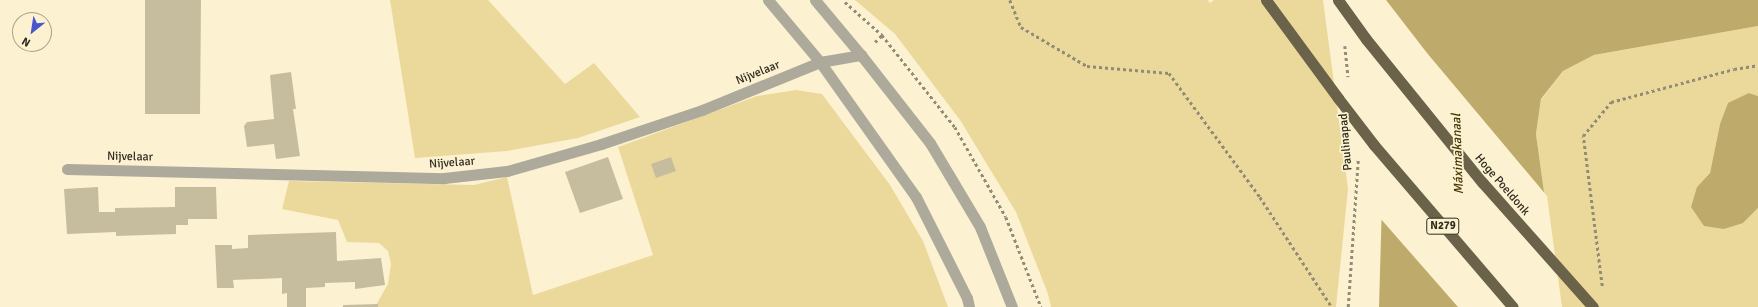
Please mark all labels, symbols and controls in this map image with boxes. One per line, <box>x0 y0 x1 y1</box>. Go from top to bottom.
north arrow <box>12 12 52 52</box>
text: N <box>20 34 33 50</box>
street label: Nijvelaar <box>734 58 782 88</box>
street label: Paulinapad <box>1336 113 1356 171</box>
water label: Máximakanaal <box>1449 113 1467 195</box>
street label: Nijvelaar <box>107 149 153 165</box>
street label: Hoge Poeldonk <box>1471 151 1533 219</box>
street label: Nijvelaar <box>429 154 475 172</box>
road number: N279 <box>1426 217 1460 235</box>

